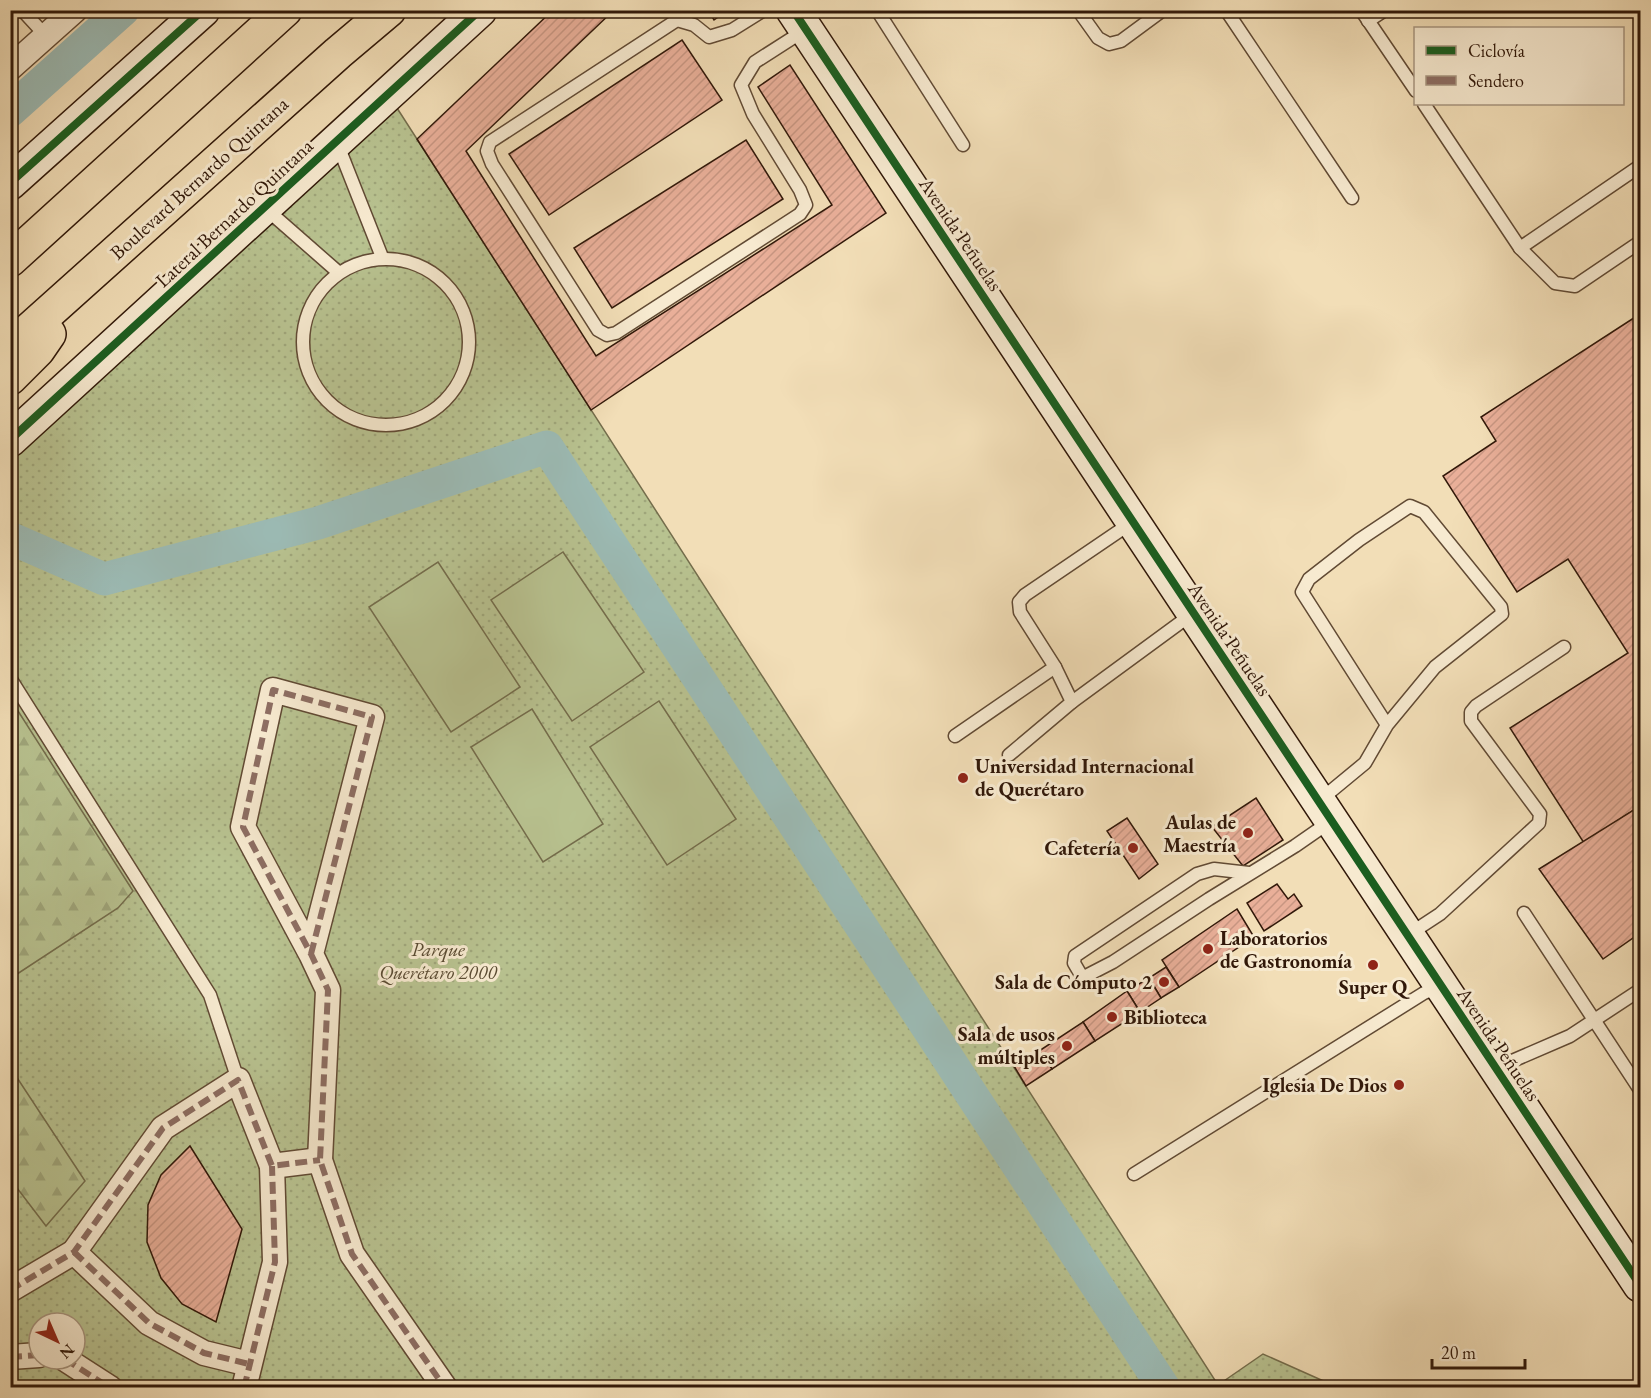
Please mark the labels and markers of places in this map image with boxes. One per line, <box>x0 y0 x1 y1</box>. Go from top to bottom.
place label: Universidad Internacional de Querétaro <box>975 753 1194 802</box>
marker: Universidad Internacional de Querétaro <box>956 771 970 785</box>
place label: Aulas de Maestría <box>1163 809 1236 858</box>
marker: Aulas de Maestría <box>1241 826 1255 840</box>
place label: Cafetería <box>1044 835 1121 861</box>
marker: Cafetería <box>1126 841 1140 855</box>
place label: Laboratorios de Gastronomía <box>1220 925 1352 974</box>
marker: Laboratorios de Gastronomía <box>1201 942 1215 956</box>
marker: Super Q <box>1366 958 1380 972</box>
place label: Sala de Cómputo 2 <box>995 969 1152 995</box>
place label: Super Q <box>1339 974 1410 1000</box>
marker: Sala de Cómputo 2 <box>1157 975 1171 989</box>
place label: Biblioteca <box>1124 1004 1207 1030</box>
marker: Biblioteca <box>1105 1010 1119 1024</box>
place label: Sala de usos múltiples <box>958 1021 1055 1070</box>
marker: Sala de usos múltiples <box>1060 1039 1074 1053</box>
place label: Iglesia De Dios <box>1263 1072 1387 1098</box>
marker: Iglesia De Dios <box>1392 1078 1406 1092</box>

